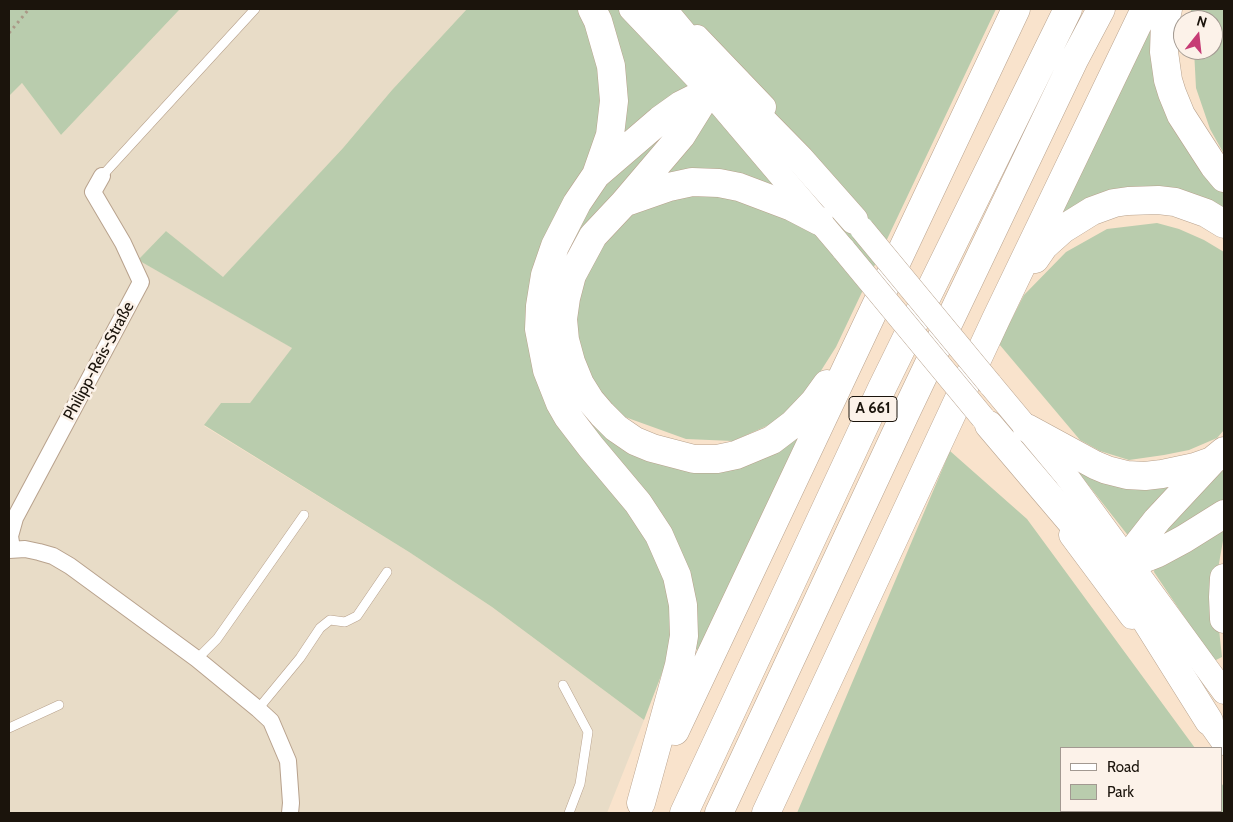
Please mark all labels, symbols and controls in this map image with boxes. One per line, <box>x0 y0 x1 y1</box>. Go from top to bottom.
north arrow <box>1173 10 1223 60</box>
text: N <box>1195 12 1209 32</box>
street label: Philipp-Reis-Straße <box>60 298 138 424</box>
road number: A 661 <box>849 396 897 422</box>
legend <box>1060 747 1223 812</box>
text: Road <box>1107 758 1140 776</box>
text: Park <box>1107 783 1134 801</box>

